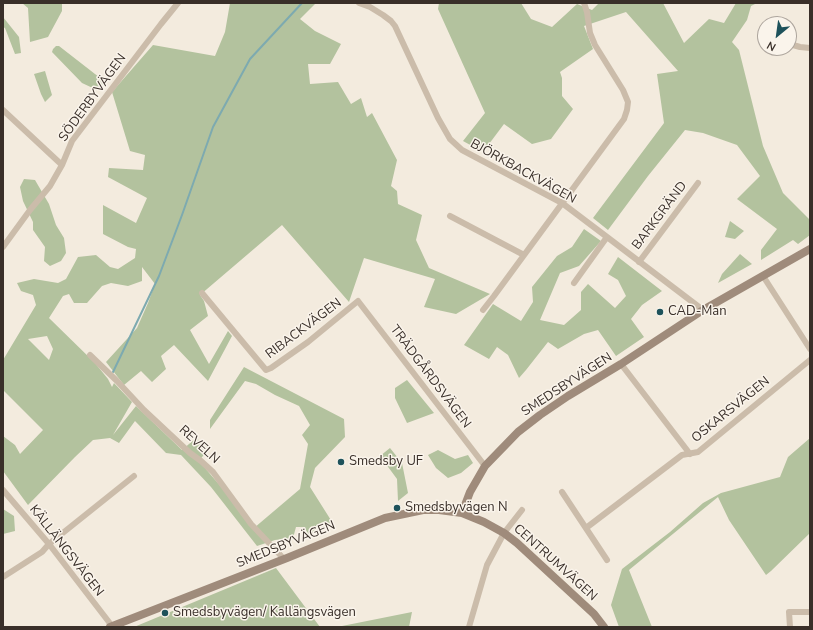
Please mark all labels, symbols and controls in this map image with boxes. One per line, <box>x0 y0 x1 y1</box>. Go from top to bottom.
north arrow <box>757 16 797 56</box>
text: N <box>764 38 779 55</box>
street label: SÖDERBYVÄGEN <box>56 51 130 145</box>
street label: BJÖRKBACKVÄGEN <box>467 136 579 208</box>
street label: BARKGRÄND <box>629 179 691 253</box>
street label: RIBACKVÄGEN <box>263 295 345 363</box>
place label: CAD-Man <box>668 304 727 320</box>
marker: CAD-Man <box>655 307 665 317</box>
street label: TRÄDGÅRDSVÄGEN <box>386 322 474 432</box>
street label: SMEDSBYVÄGEN <box>519 350 615 420</box>
street label: OSKARSVÄGEN <box>689 374 773 446</box>
street label: REVELN <box>175 423 223 467</box>
place label: Smedsby UF <box>349 454 423 470</box>
marker: Smedsby UF <box>336 457 346 467</box>
place label: Smedsbyvägen N <box>405 500 508 516</box>
street label: KÄLLÄNGSVÄGEN <box>25 502 107 600</box>
marker: Smedsbyvägen N <box>392 503 402 513</box>
street label: SMEDSBYVÄGEN <box>234 518 338 572</box>
street label: CENTRUMVÄGEN <box>510 521 600 605</box>
place label: Smedsbyvägen/ Kallängsvägen <box>173 605 356 621</box>
marker: Smedsbyvägen/ Kallängsvägen <box>160 608 170 618</box>

